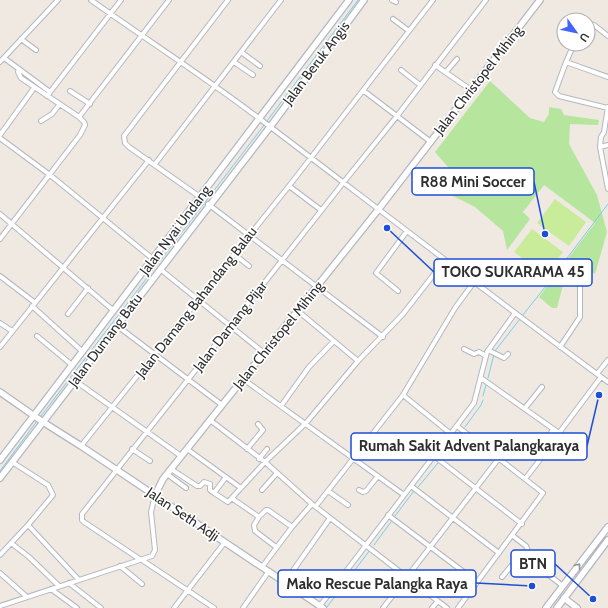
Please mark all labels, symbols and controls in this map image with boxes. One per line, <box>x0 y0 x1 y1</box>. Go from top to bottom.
north arrow <box>556 12 596 52</box>
street label: Jalan Beruk Angis <box>278 17 353 109</box>
street label: Jalan Christopel Mihing <box>429 21 527 139</box>
text: U <box>576 30 592 45</box>
callout: R88 Mini Soccer <box>412 168 534 195</box>
text: R88 Mini Soccer <box>420 173 526 191</box>
street label: Jalan Nyai Undang <box>135 181 215 279</box>
street label: Jalan Damang Bahandang Balau <box>131 223 261 382</box>
callout: TOKO SUKARAMA 45 <box>434 259 592 286</box>
text: TOKO SUKARAMA 45 <box>442 263 584 281</box>
street label: Jalan Damang Pijar <box>188 277 271 376</box>
street label: Jalan Christopel Mihing <box>228 277 328 393</box>
street label: Jalan Dumang Batu <box>63 290 146 391</box>
callout: Rumah Sakit Advent Palangkaraya <box>351 433 587 460</box>
text: Rumah Sakit Advent Palangkaraya <box>359 437 580 455</box>
street label: Jalan Seth Adji <box>142 482 223 545</box>
callout: BTN <box>511 550 555 577</box>
text: BTN <box>519 555 547 573</box>
one-way arrow <box>574 563 581 570</box>
callout: Mako Rescue Palangka Raya <box>278 570 476 597</box>
text: Mako Rescue Palangka Raya <box>286 575 468 593</box>

